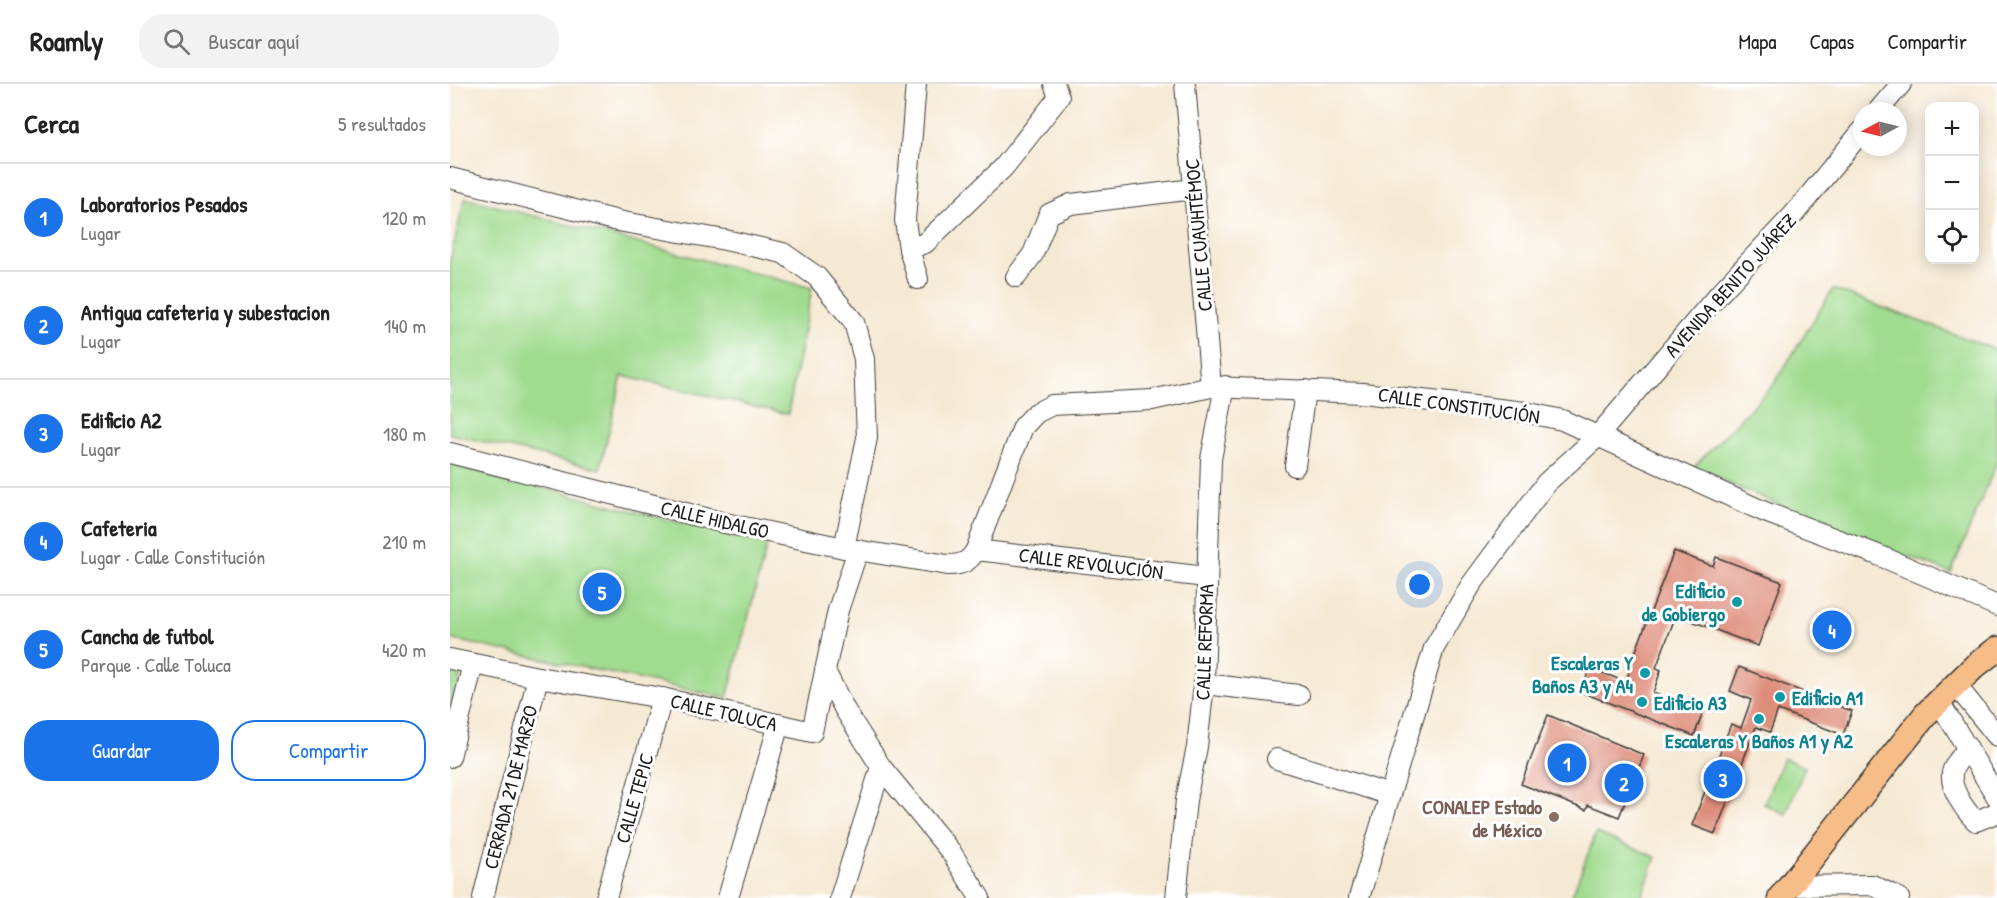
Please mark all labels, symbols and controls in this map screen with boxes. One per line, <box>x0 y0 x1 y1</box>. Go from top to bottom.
search box <box>139 14 559 68</box>
text: Roamly <box>30 22 103 60</box>
icon: search <box>160 25 193 58</box>
text: Buscar aquí <box>208 26 300 56</box>
text: Mapa <box>1738 27 1776 56</box>
text: Capas <box>1809 27 1854 56</box>
text: Compartir <box>1887 27 1967 56</box>
north arrow <box>1853 102 1907 156</box>
map controls <box>1925 102 1979 264</box>
button: + <box>1925 102 1979 156</box>
text: Cerca <box>24 106 79 141</box>
text: 5 resultados <box>338 110 426 137</box>
button: − <box>1925 156 1979 210</box>
street label: CALLE CUAUHTÉMOC <box>1178 157 1218 313</box>
text: Laboratorios Pesados <box>81 189 247 219</box>
text: 1 <box>40 204 47 231</box>
text: 120 m <box>382 204 426 231</box>
street label: AVENIDA BENITO JUÁREZ <box>1658 207 1802 363</box>
button: locate <box>1925 210 1979 264</box>
text: Lugar <box>81 219 121 246</box>
text: Antigua cafeteria y subestacion <box>81 297 330 327</box>
text: 2 <box>39 312 48 339</box>
text: 140 m <box>384 312 426 339</box>
text: Lugar <box>81 327 121 354</box>
street label: CALLE CONSTITUCIÓN <box>1377 380 1541 430</box>
text: Edificio A2 <box>81 405 161 435</box>
text: 3 <box>39 420 48 447</box>
text: 180 m <box>383 420 426 447</box>
text: Lugar <box>81 435 121 462</box>
street label: CALLE HIDALGO <box>658 493 772 545</box>
text: Cafeteria <box>81 513 157 543</box>
text: 4 <box>40 528 47 555</box>
text: 210 m <box>382 528 426 555</box>
street label: CALLE REVOLUCIÓN <box>1017 541 1165 585</box>
text: Lugar · Calle Constitución <box>81 543 265 570</box>
pin: 5 <box>582 570 622 614</box>
your location <box>1405 570 1434 599</box>
place label: Edificio de Gobiergo <box>1642 577 1725 628</box>
street label: CALLE REFORMA <box>1188 583 1220 701</box>
marker: Edificio de Gobiergo <box>1730 595 1744 609</box>
pin: 4 <box>1812 608 1852 652</box>
text: Cancha de futbol <box>81 621 214 651</box>
text: 5 <box>39 636 48 663</box>
text: 420 m <box>382 636 426 663</box>
place label: Escaleras Y Baños A3 y A4 <box>1532 649 1633 700</box>
text: Parque · Calle Toluca <box>81 651 231 678</box>
marker: Escaleras Y Baños A3 y A4 <box>1638 666 1652 680</box>
place label: Edificio A1 <box>1792 684 1863 711</box>
street label: CALLE TOLUCA <box>668 687 780 737</box>
place label: Edificio A3 <box>1654 689 1727 716</box>
marker: Edificio A1 <box>1773 690 1787 704</box>
marker: Edificio A3 <box>1635 695 1649 709</box>
street label: CERRADA 21 DE MARZO <box>477 702 543 872</box>
marker: Escaleras Y Baños A1 y A2 <box>1752 712 1766 726</box>
button: Guardar <box>24 720 219 781</box>
button: Compartir <box>231 720 426 781</box>
place label: Escaleras Y Baños A1 y A2 <box>1665 727 1854 755</box>
pin: 1 <box>1548 740 1586 786</box>
street label: CALLE TEPIC <box>608 750 660 846</box>
pin: 3 <box>1704 756 1742 802</box>
pin: 2 <box>1604 760 1644 806</box>
place label: CONALEP Estado de México <box>1422 793 1542 843</box>
marker: CONALEP Estado de México <box>1547 810 1561 824</box>

